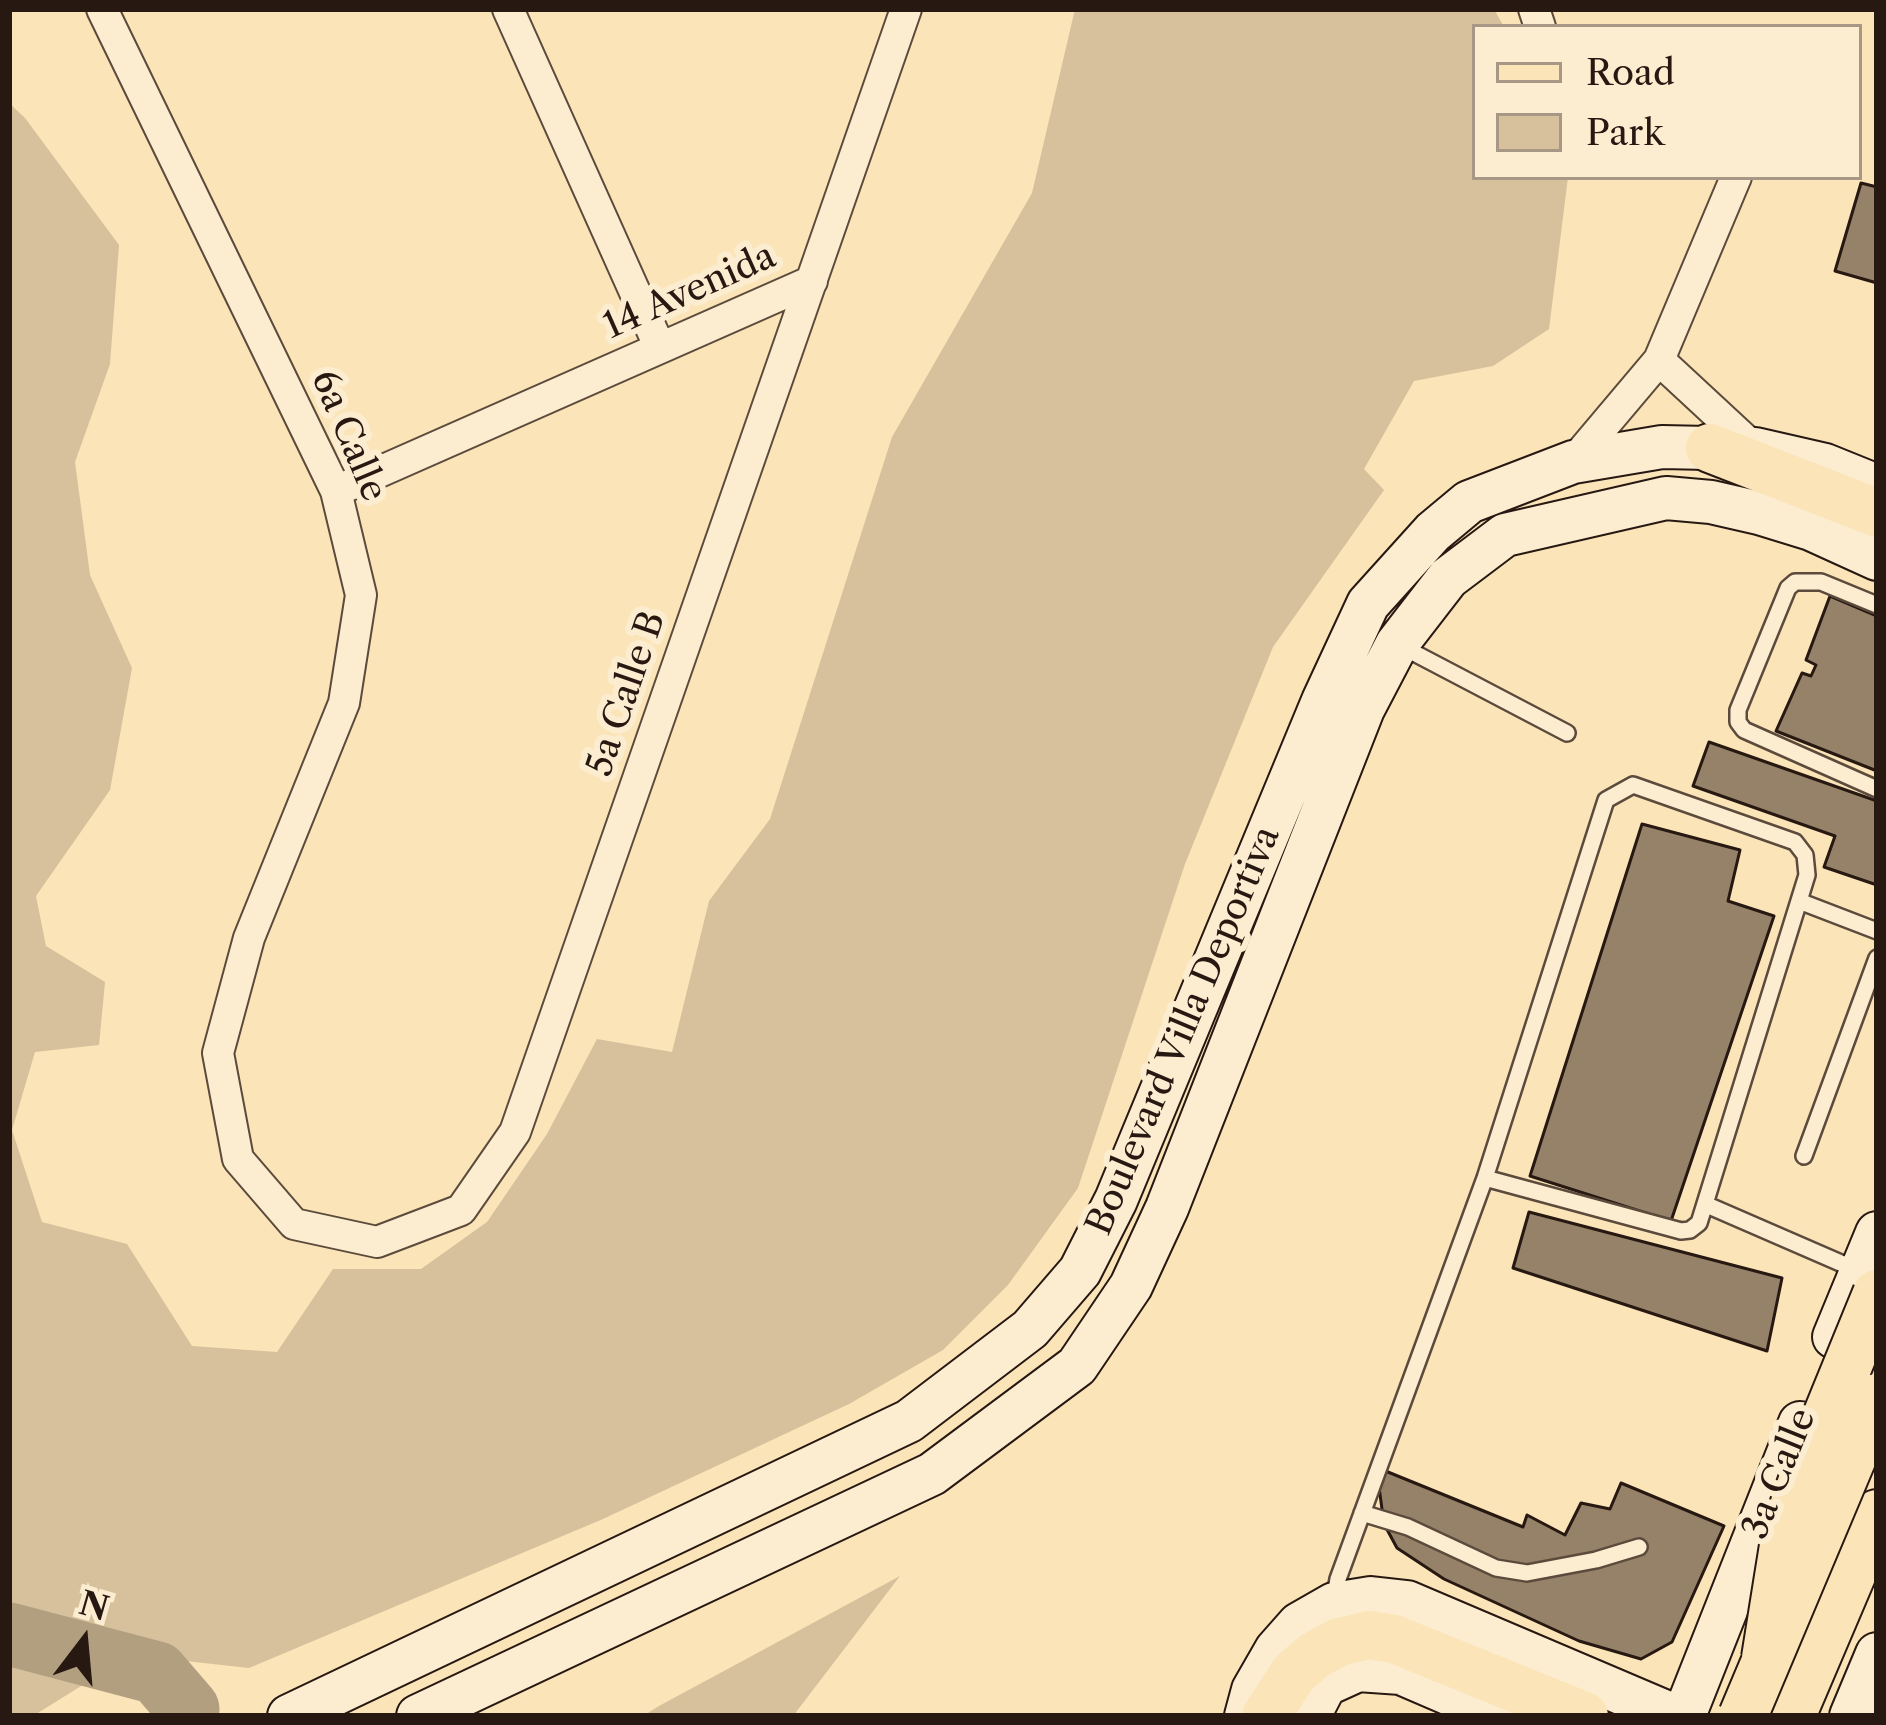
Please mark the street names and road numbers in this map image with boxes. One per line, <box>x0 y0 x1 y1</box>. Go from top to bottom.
street label: 14 Avenida <box>598 235 782 349</box>
street label: 6a Calle <box>301 364 395 508</box>
street label: 5a Calle B <box>579 606 675 782</box>
street label: Boulevard Villa Deportiva <box>1078 820 1290 1242</box>
street label: 3a Calle <box>1734 1403 1826 1545</box>

